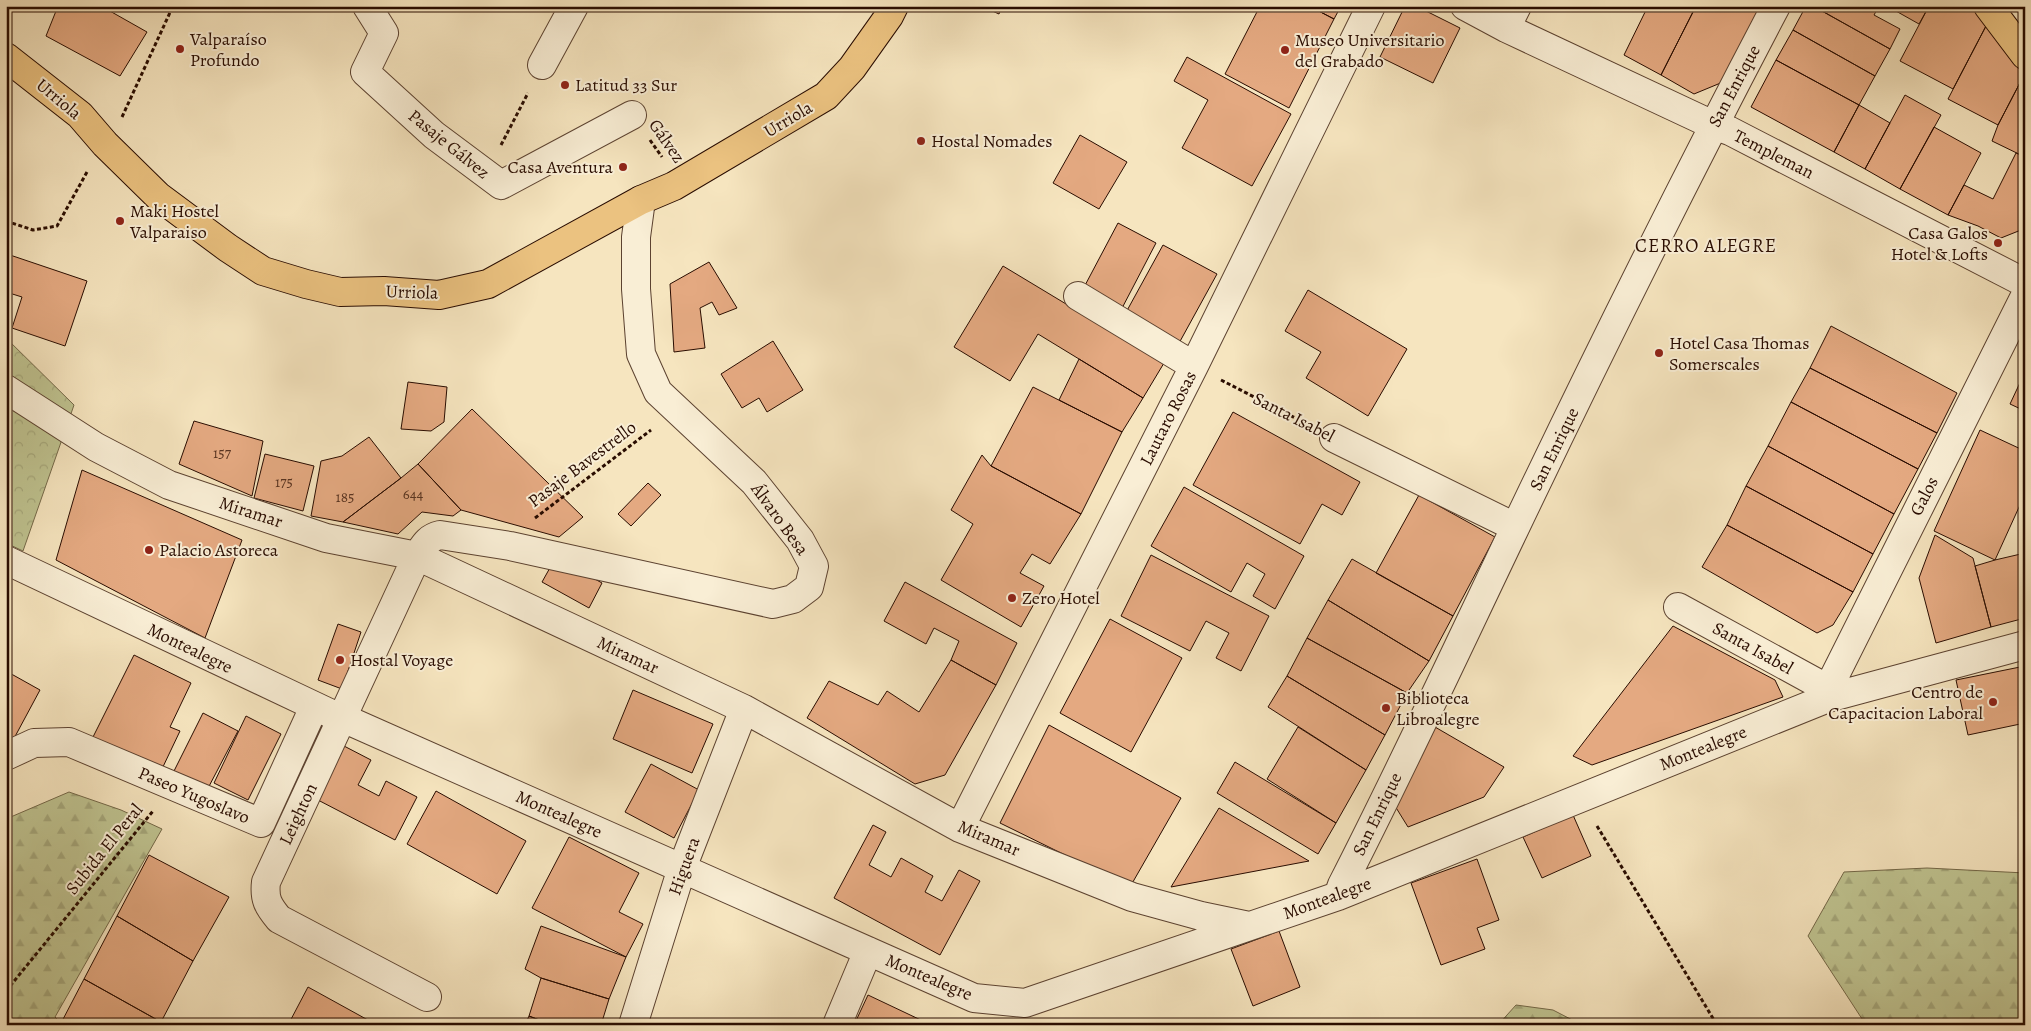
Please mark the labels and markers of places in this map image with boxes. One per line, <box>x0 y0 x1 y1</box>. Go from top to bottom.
place label: Valparaíso Profundo <box>189 27 267 72</box>
place label: Museo Universitario del Grabado <box>1295 28 1445 73</box>
marker: Valparaíso Profundo <box>174 43 186 55</box>
marker: Museo Universitario del Grabado <box>1279 44 1291 56</box>
place label: Latitud 33 Sur <box>575 73 677 97</box>
marker: Latitud 33 Sur <box>559 79 571 91</box>
place label: Hostal Nomades <box>931 129 1053 153</box>
marker: Hostal Nomades <box>915 135 927 147</box>
place label: Casa Aventura <box>508 155 614 179</box>
marker: Casa Aventura <box>617 161 629 173</box>
place label: Maki Hostel Valparaiso <box>129 199 219 244</box>
marker: Maki Hostel Valparaiso <box>114 215 126 227</box>
place label: Casa Galos Hotel & Lofts <box>1891 221 1988 266</box>
marker: Casa Galos Hotel & Lofts <box>1992 237 2004 249</box>
place label: Hotel Casa Thomas Somerscales <box>1669 331 1809 376</box>
marker: Hotel Casa Thomas Somerscales <box>1653 347 1665 359</box>
place label: Palacio Astoreca <box>159 538 279 562</box>
marker: Palacio Astoreca <box>143 544 155 556</box>
place label: Zero Hotel <box>1022 586 1100 610</box>
marker: Zero Hotel <box>1006 592 1018 604</box>
place label: Hostal Voyage <box>350 648 453 672</box>
marker: Hostal Voyage <box>334 654 346 666</box>
place label: Centro de Capacitacion Laboral <box>1828 680 1984 725</box>
place label: Biblioteca Libroalegre <box>1396 686 1479 731</box>
marker: Centro de Capacitacion Laboral <box>1987 696 1999 708</box>
marker: Biblioteca Libroalegre <box>1380 702 1392 714</box>

